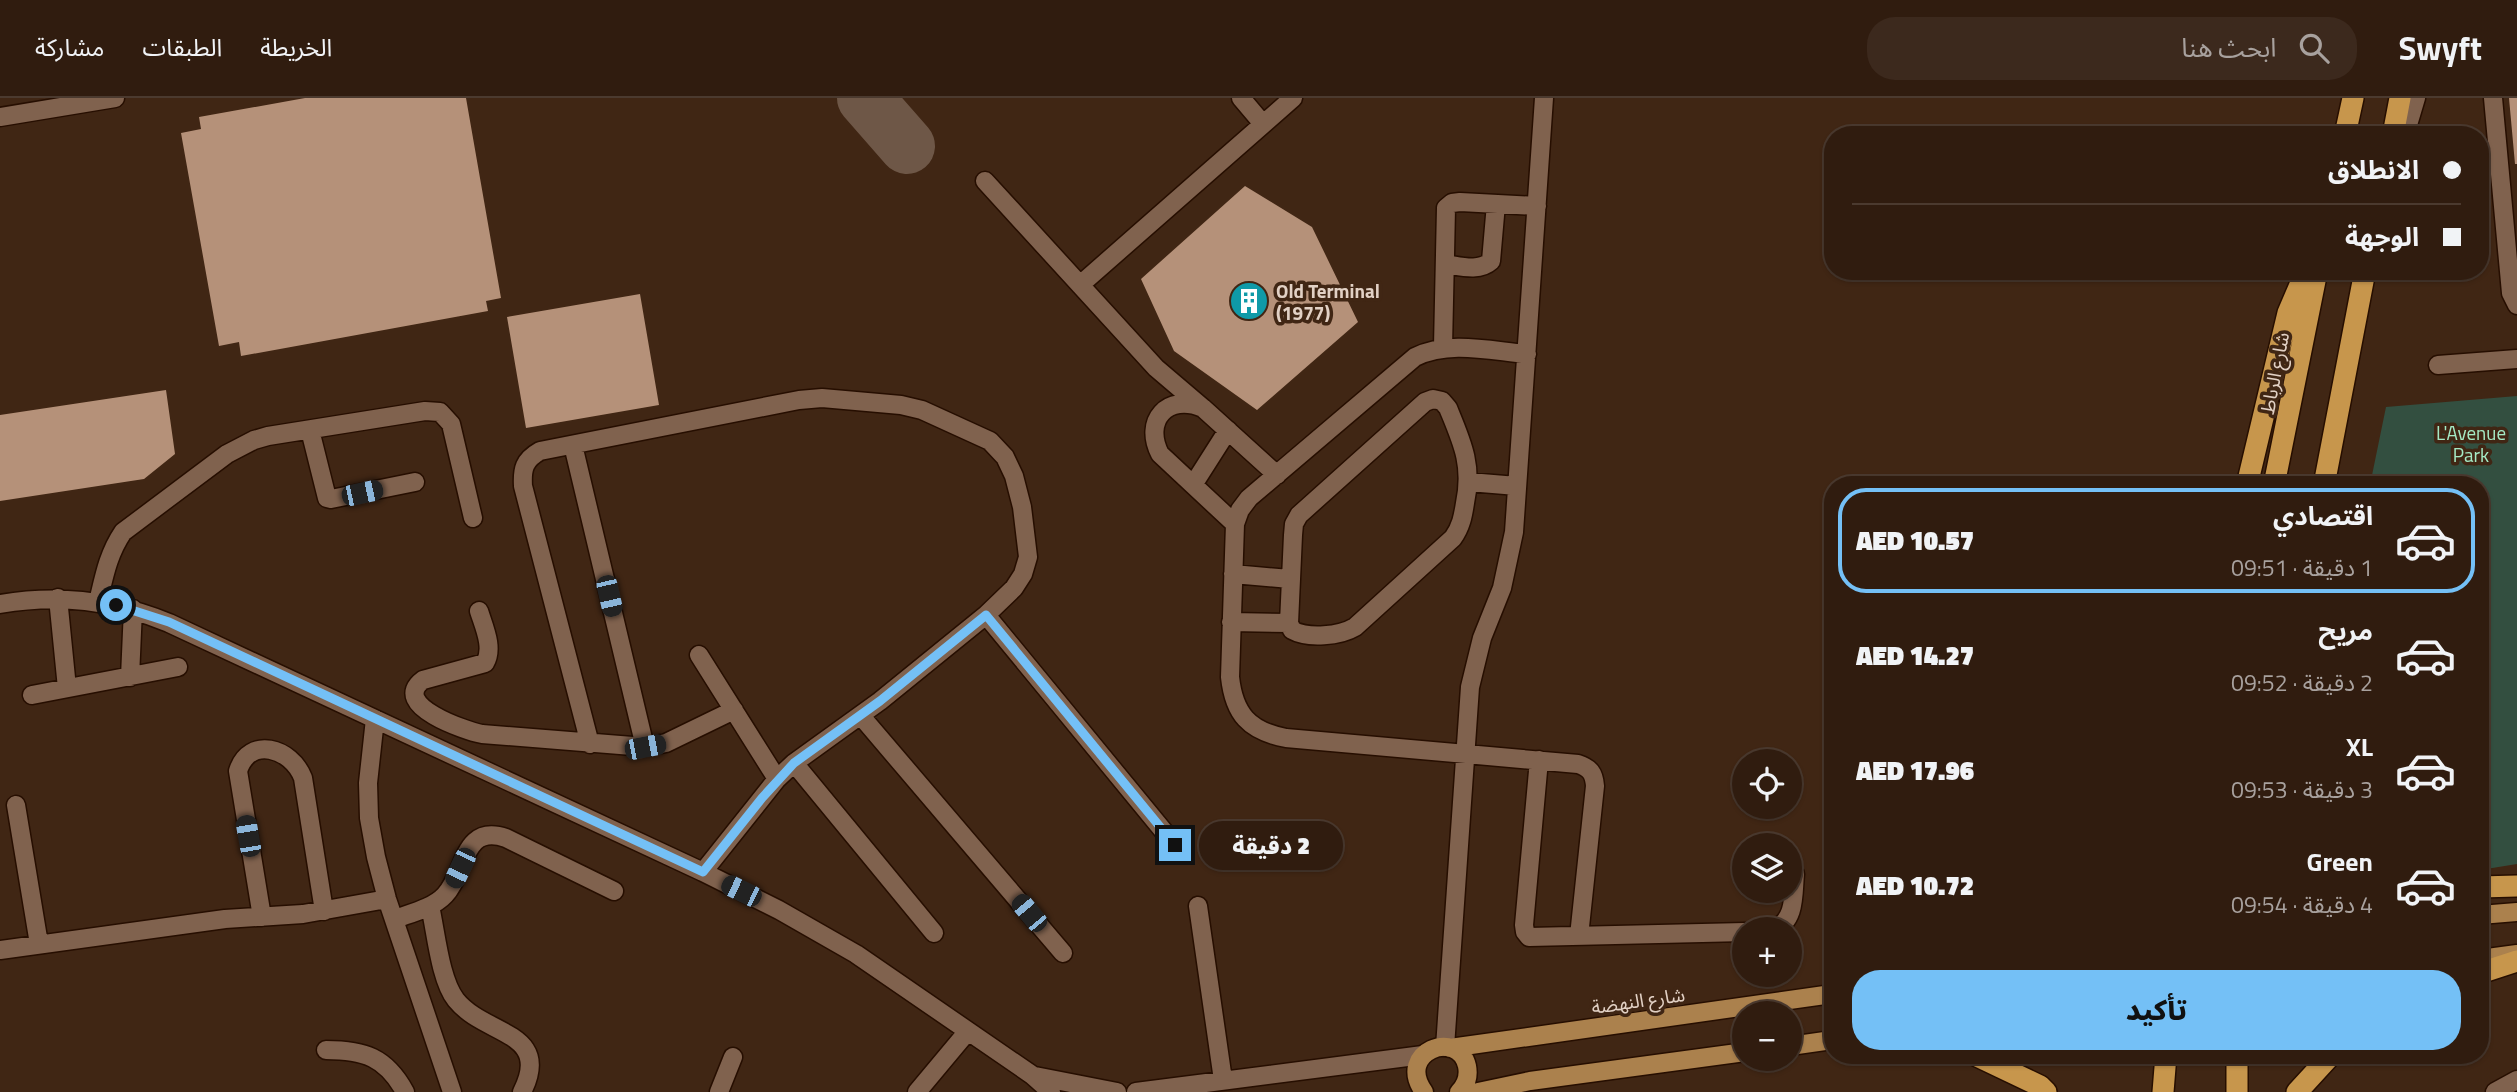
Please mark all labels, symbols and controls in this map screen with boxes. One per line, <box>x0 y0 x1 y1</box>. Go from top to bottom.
search box <box>1867 17 2357 80</box>
text: Swyft <box>2399 23 2482 73</box>
text: ابحث هنا <box>2181 28 2277 67</box>
text: مشاركة <box>35 29 104 65</box>
text: الطبقات <box>142 29 222 65</box>
text: الخريطة <box>260 29 332 65</box>
icon: search <box>2295 29 2333 67</box>
text: الانطلاق <box>2328 150 2419 189</box>
text: الوجهة <box>2345 217 2419 256</box>
place label: Old Terminal (1977) <box>1276 276 1380 327</box>
building icon: Old Terminal (1977) <box>1228 280 1270 322</box>
street label: شارع الرباط <box>2252 329 2296 417</box>
park label: L'Avenue Park <box>2436 418 2506 469</box>
car <box>340 478 385 508</box>
text: اقتصادي <box>2273 496 2373 535</box>
icon: car <box>2394 509 2457 572</box>
text: AED 10.57 <box>1856 521 1974 560</box>
text: 1 دقيقة · 09:51 <box>2231 550 2373 585</box>
car <box>595 573 624 619</box>
route start <box>100 589 132 621</box>
text: مريح <box>2318 611 2373 650</box>
icon: car <box>2394 624 2457 687</box>
text: AED 14.27 <box>1856 636 1974 675</box>
text: 2 دقيقة · 09:52 <box>2231 665 2373 700</box>
text: XL <box>2346 727 2373 766</box>
car <box>623 733 668 761</box>
icon: car <box>2394 739 2457 802</box>
map controls <box>1732 749 1802 1071</box>
button: locate <box>1732 749 1802 819</box>
text: AED 17.96 <box>1856 751 1974 790</box>
text: 3 دقيقة · 09:53 <box>2231 772 2373 807</box>
car <box>235 813 262 859</box>
callout: 2 دقيقة <box>1200 820 1343 870</box>
text: 2 دقيقة <box>1232 828 1310 863</box>
route end <box>1159 829 1191 861</box>
button: layers <box>1732 833 1802 903</box>
text: Green <box>2307 842 2373 881</box>
car <box>442 845 479 891</box>
icon: car <box>2394 854 2457 917</box>
text: AED 10.72 <box>1856 866 1974 905</box>
car <box>718 872 765 910</box>
text: 4 دقيقة · 09:54 <box>2231 887 2373 922</box>
car <box>1008 890 1051 936</box>
button: + <box>1732 917 1802 987</box>
button: تأكيد <box>1852 970 2461 1050</box>
street label: شارع النهضة <box>1589 979 1687 1021</box>
button: − <box>1732 1001 1802 1071</box>

